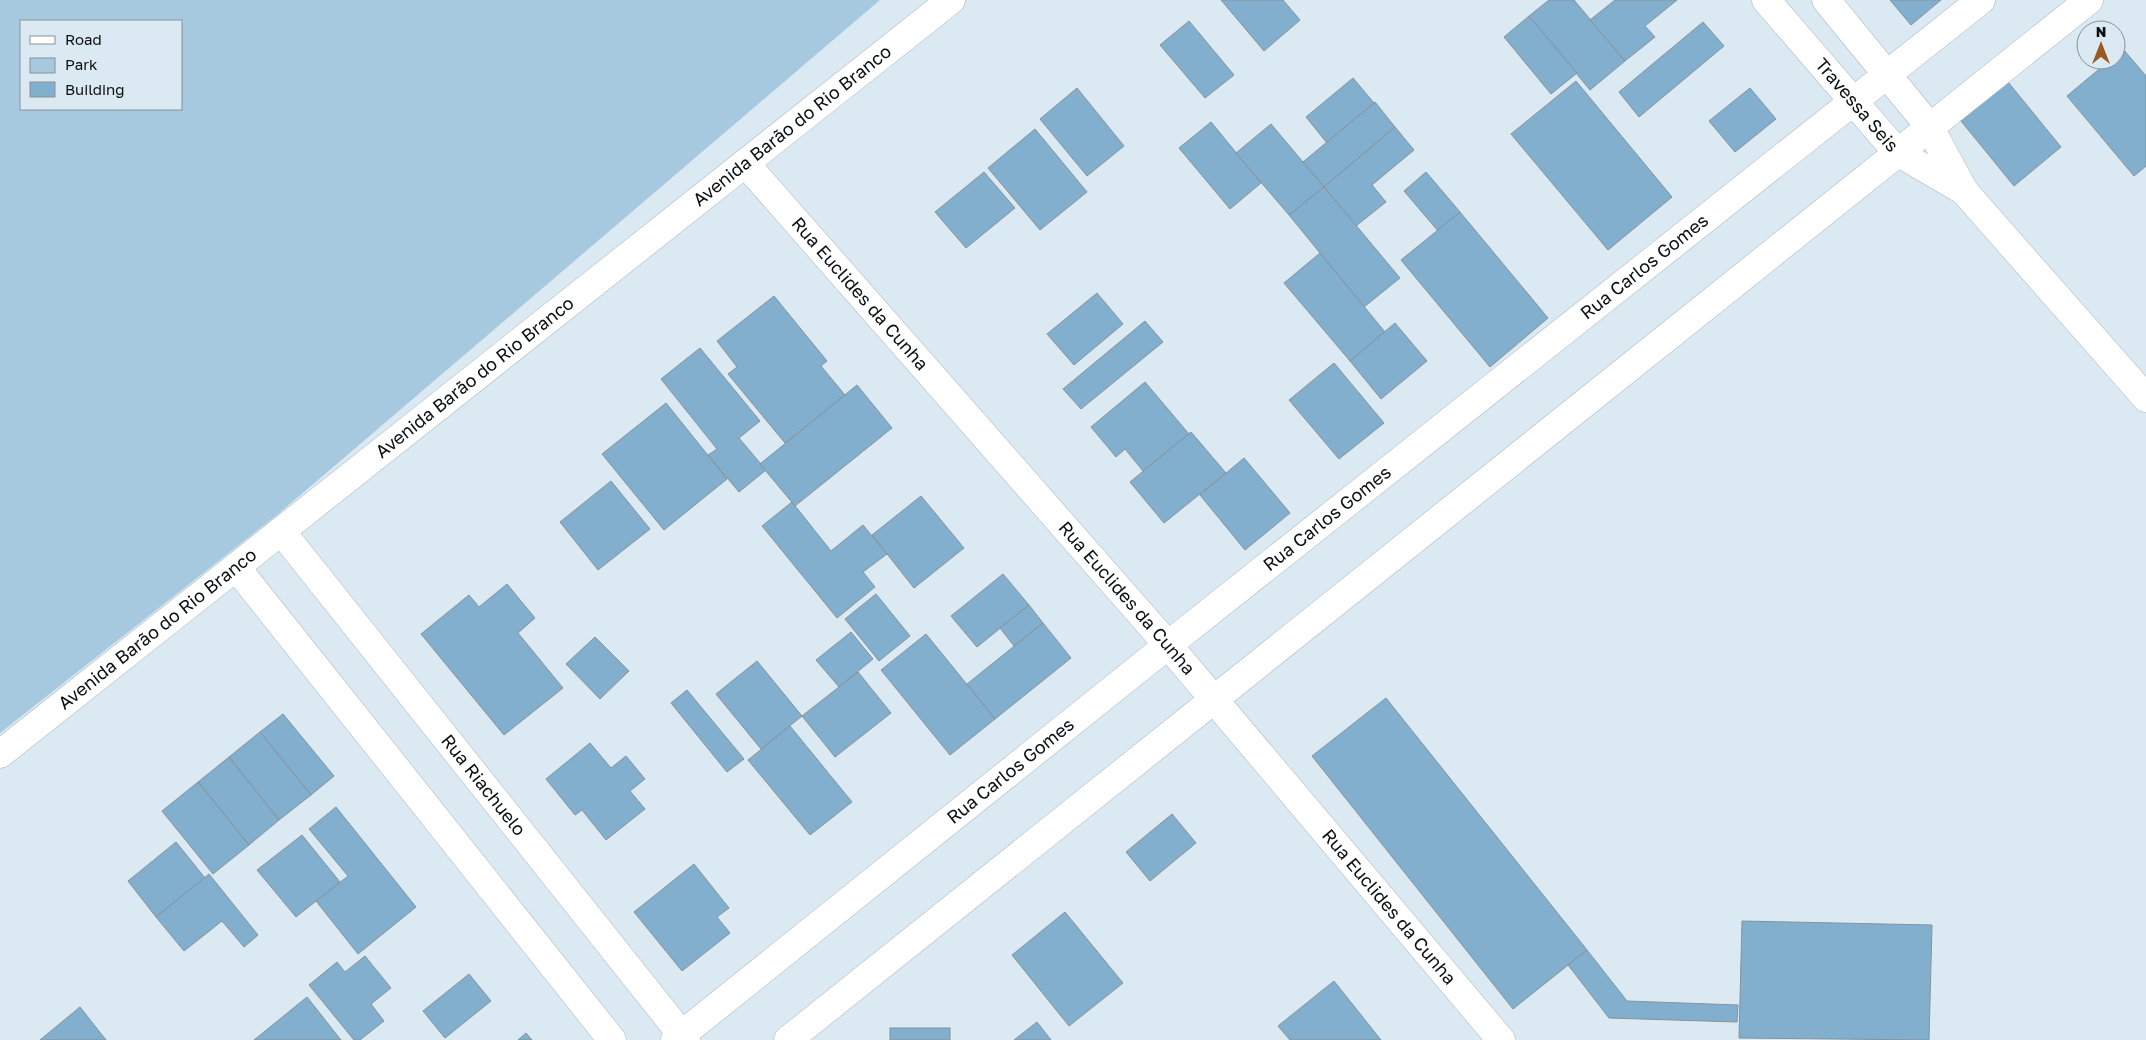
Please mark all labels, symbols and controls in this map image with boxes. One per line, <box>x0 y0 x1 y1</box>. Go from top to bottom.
legend <box>20 20 182 110</box>
north arrow <box>2076 20 2126 70</box>
text: N <box>2096 23 2106 40</box>
text: Road <box>65 30 102 48</box>
street label: Avenida Barão do Rio Branco <box>688 40 895 210</box>
street label: Travessa Seis <box>1811 53 1904 156</box>
text: Park <box>65 55 98 73</box>
text: Building <box>65 80 125 98</box>
street label: Rua Carlos Gomes <box>1576 209 1712 324</box>
street label: Rua Euclides da Cunha <box>787 212 934 374</box>
street label: Avenida Barão do Rio Branco <box>371 291 578 462</box>
street label: Rua Carlos Gomes <box>1258 461 1395 575</box>
street label: Rua Euclides da Cunha <box>1055 516 1200 679</box>
street label: Avenida Barão do Rio Branco <box>53 543 260 714</box>
street label: Rua Carlos Gomes <box>942 713 1078 828</box>
street label: Rua Riachuelo <box>437 730 531 840</box>
street label: Rua Euclides da Cunha <box>1318 824 1461 989</box>

